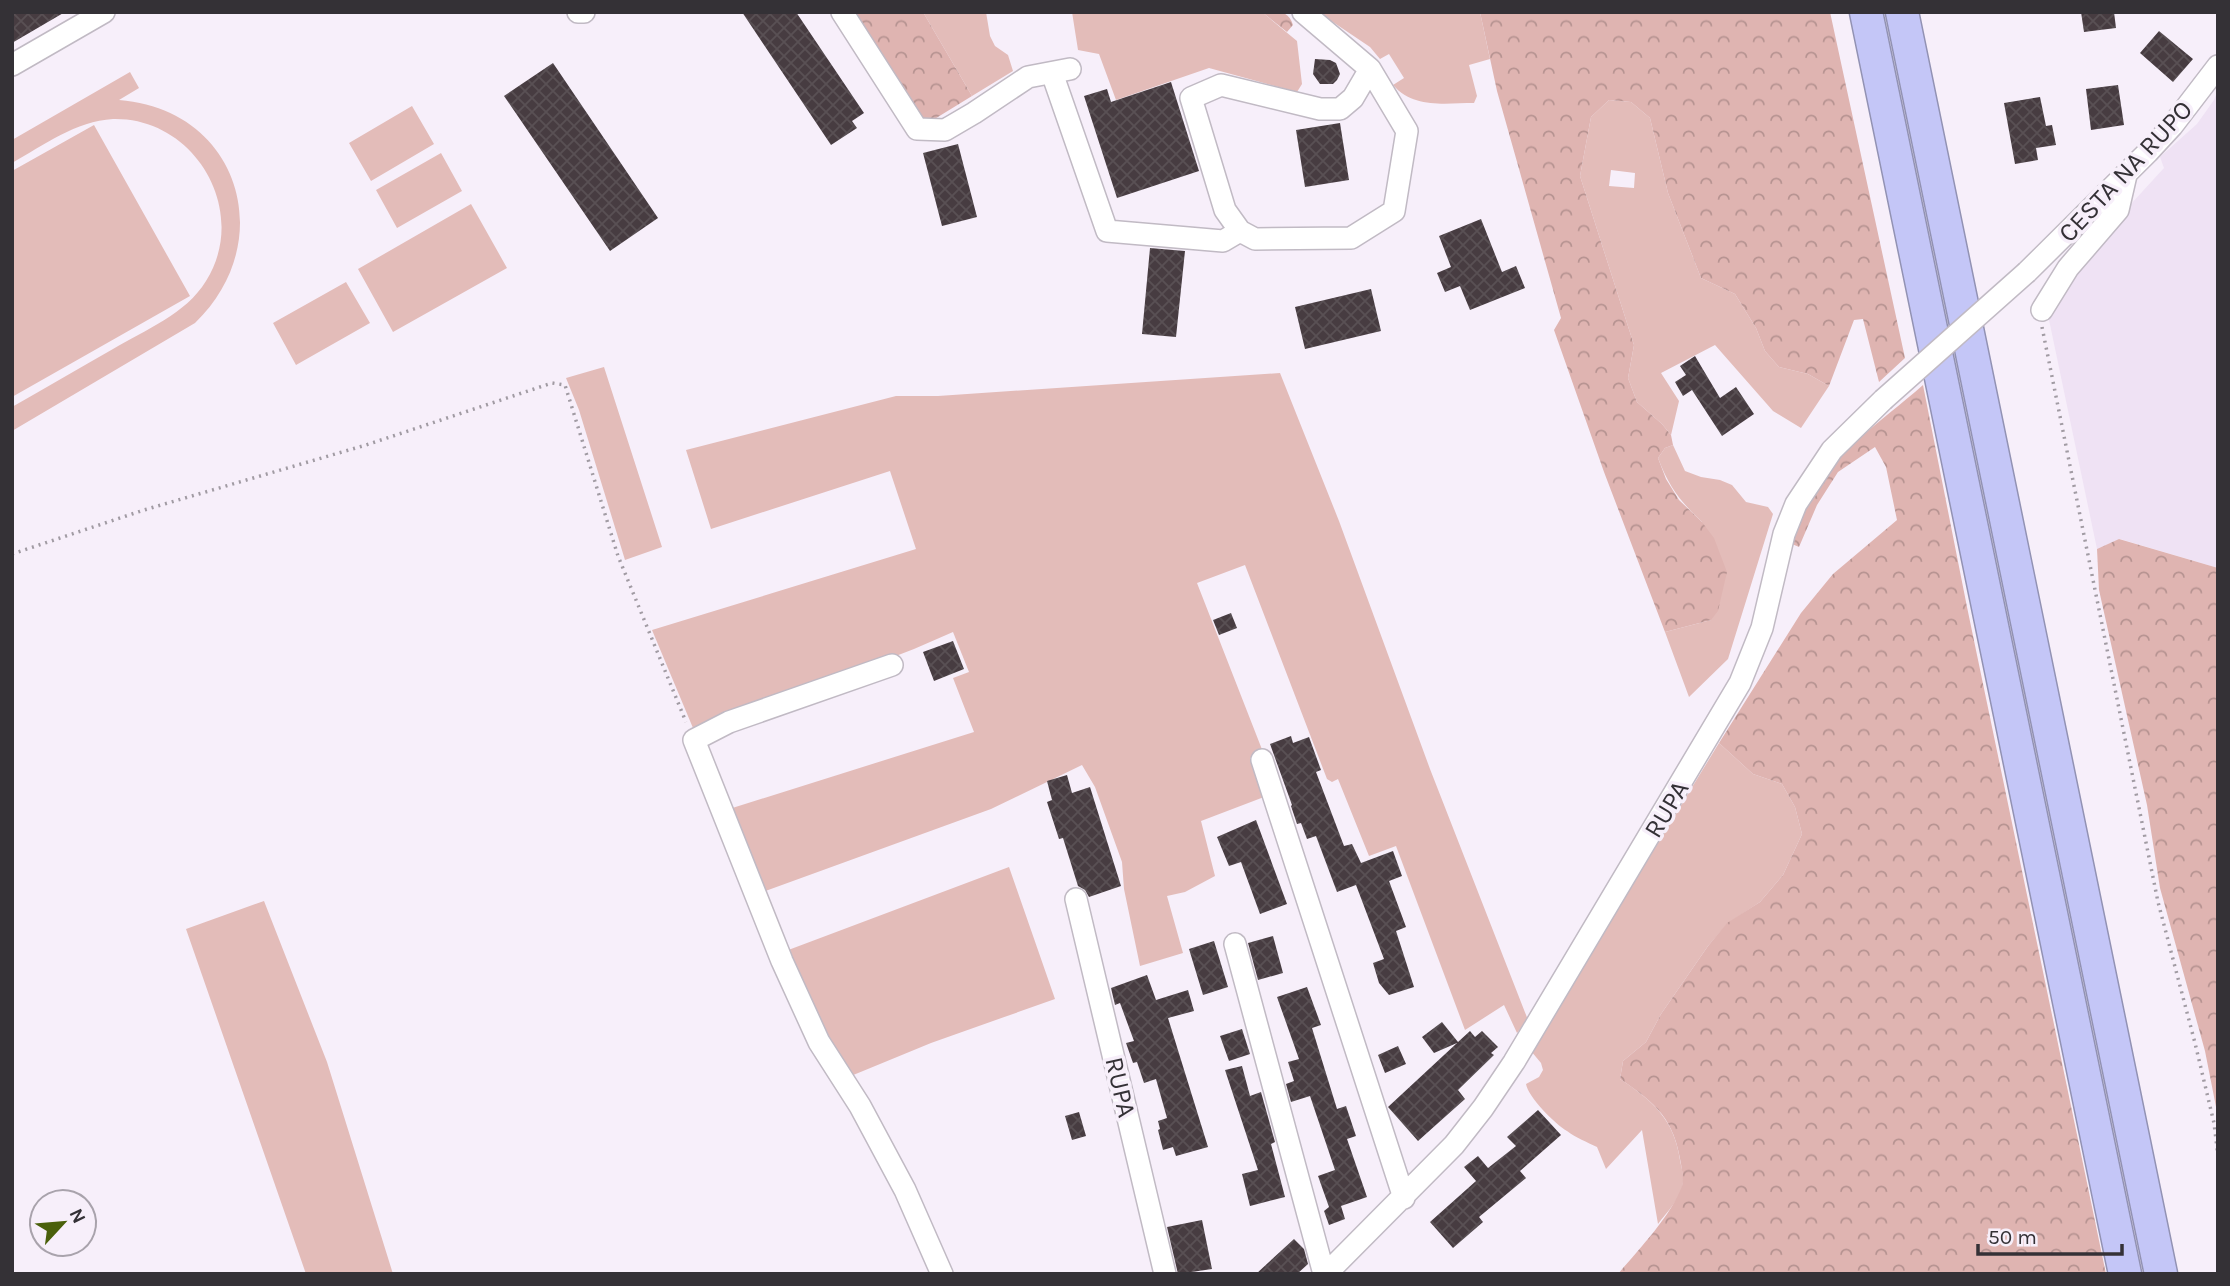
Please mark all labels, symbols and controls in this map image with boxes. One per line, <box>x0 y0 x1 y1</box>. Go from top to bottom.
street label: CESTA NA RUPO <box>2052 94 2199 249</box>
street label: RUPA <box>1637 775 1696 843</box>
street label: RUPA <box>1099 1054 1143 1120</box>
north arrow <box>28 1188 98 1258</box>
text: N <box>65 1205 90 1227</box>
scale bar <box>1978 1212 2122 1256</box>
text: 50 m <box>1988 1225 2037 1249</box>

